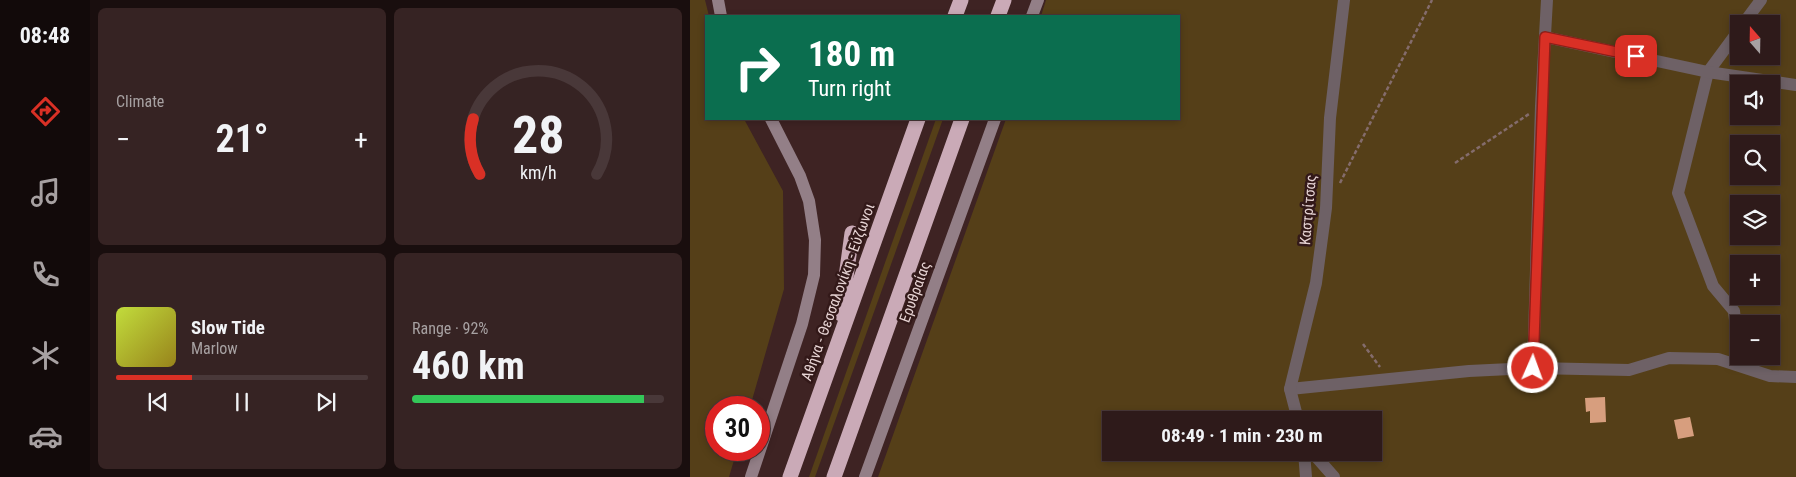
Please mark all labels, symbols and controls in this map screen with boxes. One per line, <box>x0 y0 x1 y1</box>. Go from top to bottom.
north arrow <box>1730 15 1780 65</box>
map controls <box>1730 15 1780 365</box>
text: 08:48 <box>20 23 70 48</box>
text: 180 m <box>808 34 895 75</box>
icon: right <box>725 35 790 100</box>
pin <box>1615 35 1657 77</box>
icon: arrive <box>1622 42 1650 70</box>
button: sound <box>1730 75 1780 125</box>
text: Turn right <box>808 76 891 101</box>
text: Climate <box>116 92 164 111</box>
icon: directions <box>28 94 63 129</box>
text: 28 <box>512 105 564 166</box>
text: 21° <box>215 117 269 161</box>
text: − <box>116 123 130 156</box>
text: + <box>354 123 368 156</box>
button: search <box>1730 135 1780 185</box>
text: km/h <box>520 162 556 183</box>
street label: Καστρίτσας <box>1296 174 1320 246</box>
icon: music <box>28 175 63 210</box>
button: layers <box>1730 195 1780 245</box>
street label: Αθήνα - Θεσσαλονίκη - Εύζωνοι <box>797 201 879 383</box>
button: + <box>1730 255 1780 305</box>
icon: phone <box>28 257 63 292</box>
street label: Ερυθραίας <box>896 259 934 325</box>
button: − <box>1730 315 1780 365</box>
text: Slow Tide <box>191 316 265 339</box>
text: Range · 92% <box>412 319 488 338</box>
icon: climate <box>28 338 63 373</box>
text: Marlow <box>191 339 238 358</box>
position arrow <box>1506 341 1558 393</box>
text: 460 km <box>412 344 525 388</box>
icon: previous <box>144 388 172 416</box>
icon: pause <box>228 388 256 416</box>
icon: next <box>312 388 340 416</box>
speed limit sign: 30 <box>705 396 770 461</box>
icon: car <box>28 419 63 454</box>
text: 08:49 · 1 min · 230 m <box>1161 424 1323 447</box>

